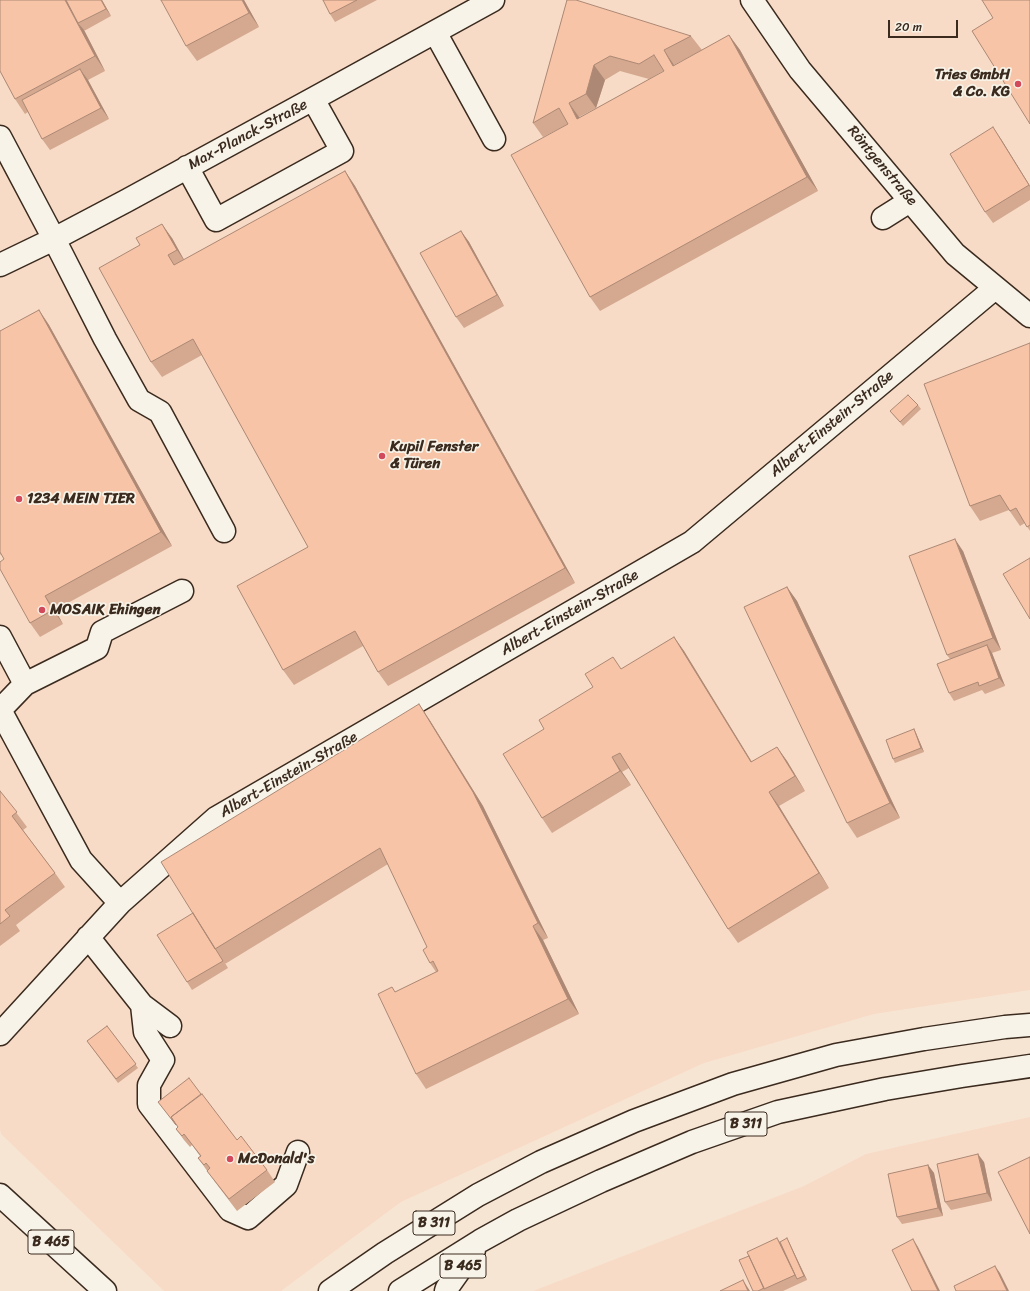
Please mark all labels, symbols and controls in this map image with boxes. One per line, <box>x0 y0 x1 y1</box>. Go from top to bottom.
scale bar <box>890 12 960 38</box>
text: 20 m <box>895 16 922 38</box>
place label: Tries GmbH & Co. KG <box>935 66 1010 101</box>
marker: Tries GmbH & Co. KG <box>1013 79 1023 89</box>
street label: Max-Planck-Straße <box>185 96 311 174</box>
street label: Röntgenstraße <box>843 122 921 210</box>
street label: Albert-Einstein-Straße <box>767 367 897 481</box>
place label: Kupil Fenster & Türen <box>390 438 478 473</box>
marker: Kupil Fenster & Türen <box>377 451 387 461</box>
place label: 1234 MEIN TIER <box>27 490 135 508</box>
marker: 1234 MEIN TIER <box>14 494 24 504</box>
street label: Albert-Einstein-Straße <box>498 566 642 660</box>
place label: MOSAIK Ehingen <box>50 601 160 619</box>
marker: MOSAIK Ehingen <box>37 605 47 615</box>
street label: Albert-Einstein-Straße <box>217 728 361 822</box>
road number: B 311 <box>725 1112 767 1136</box>
place label: McDonald's <box>238 1150 315 1168</box>
marker: McDonald's <box>225 1154 235 1164</box>
road number: B 311 <box>413 1211 455 1235</box>
road number: B 465 <box>28 1230 74 1254</box>
road number: B 465 <box>440 1254 486 1278</box>

